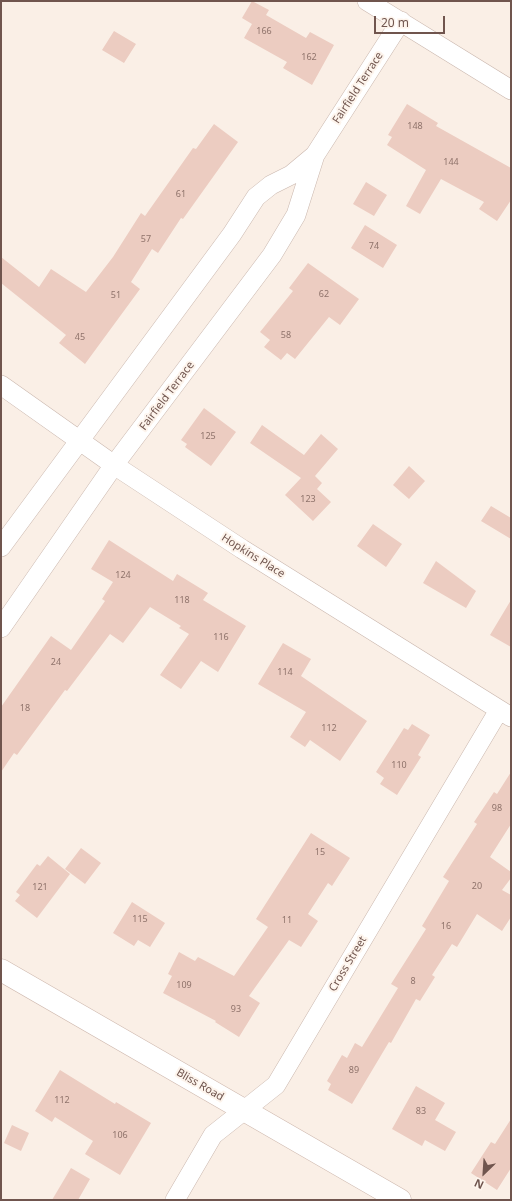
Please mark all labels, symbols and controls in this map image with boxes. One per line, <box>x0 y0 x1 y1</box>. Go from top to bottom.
scale bar <box>376 8 447 34</box>
text: 20 m <box>381 14 409 31</box>
house number: 166 <box>256 26 272 36</box>
street label: Fairfield Terrace <box>330 50 386 126</box>
house number: 162 <box>301 52 317 62</box>
house number: 148 <box>407 121 423 131</box>
house number: 144 <box>443 157 459 167</box>
house number: 61 <box>176 189 186 199</box>
house number: 57 <box>141 234 151 244</box>
house number: 74 <box>369 241 379 251</box>
house number: 62 <box>319 289 329 299</box>
house number: 51 <box>111 290 121 300</box>
house number: 58 <box>281 330 291 340</box>
house number: 45 <box>75 332 85 342</box>
street label: Fairfield Terrace <box>137 359 197 433</box>
house number: 125 <box>200 431 216 441</box>
house number: 123 <box>300 494 316 504</box>
street label: Hopkins Place <box>219 531 287 581</box>
house number: 124 <box>115 570 131 580</box>
house number: 118 <box>174 595 190 605</box>
house number: 116 <box>213 632 229 642</box>
house number: 24 <box>51 657 61 667</box>
house number: 114 <box>277 667 293 677</box>
house number: 18 <box>20 703 30 713</box>
house number: 112 <box>321 723 337 733</box>
house number: 110 <box>391 760 407 770</box>
house number: 98 <box>492 803 502 813</box>
house number: 15 <box>315 847 325 857</box>
house number: 20 <box>472 881 482 891</box>
house number: 121 <box>32 882 48 892</box>
house number: 115 <box>132 914 148 924</box>
house number: 11 <box>282 915 292 925</box>
house number: 16 <box>441 921 451 931</box>
street label: Cross Street <box>326 934 370 994</box>
house number: 8 <box>410 976 416 986</box>
house number: 109 <box>176 980 192 990</box>
house number: 93 <box>231 1004 241 1014</box>
house number: 89 <box>349 1065 359 1075</box>
street label: Bliss Road <box>174 1066 226 1104</box>
house number: 112 <box>54 1095 70 1105</box>
house number: 83 <box>416 1106 426 1116</box>
house number: 106 <box>112 1130 128 1140</box>
north arrow <box>464 1153 504 1193</box>
text: N <box>471 1176 486 1193</box>

